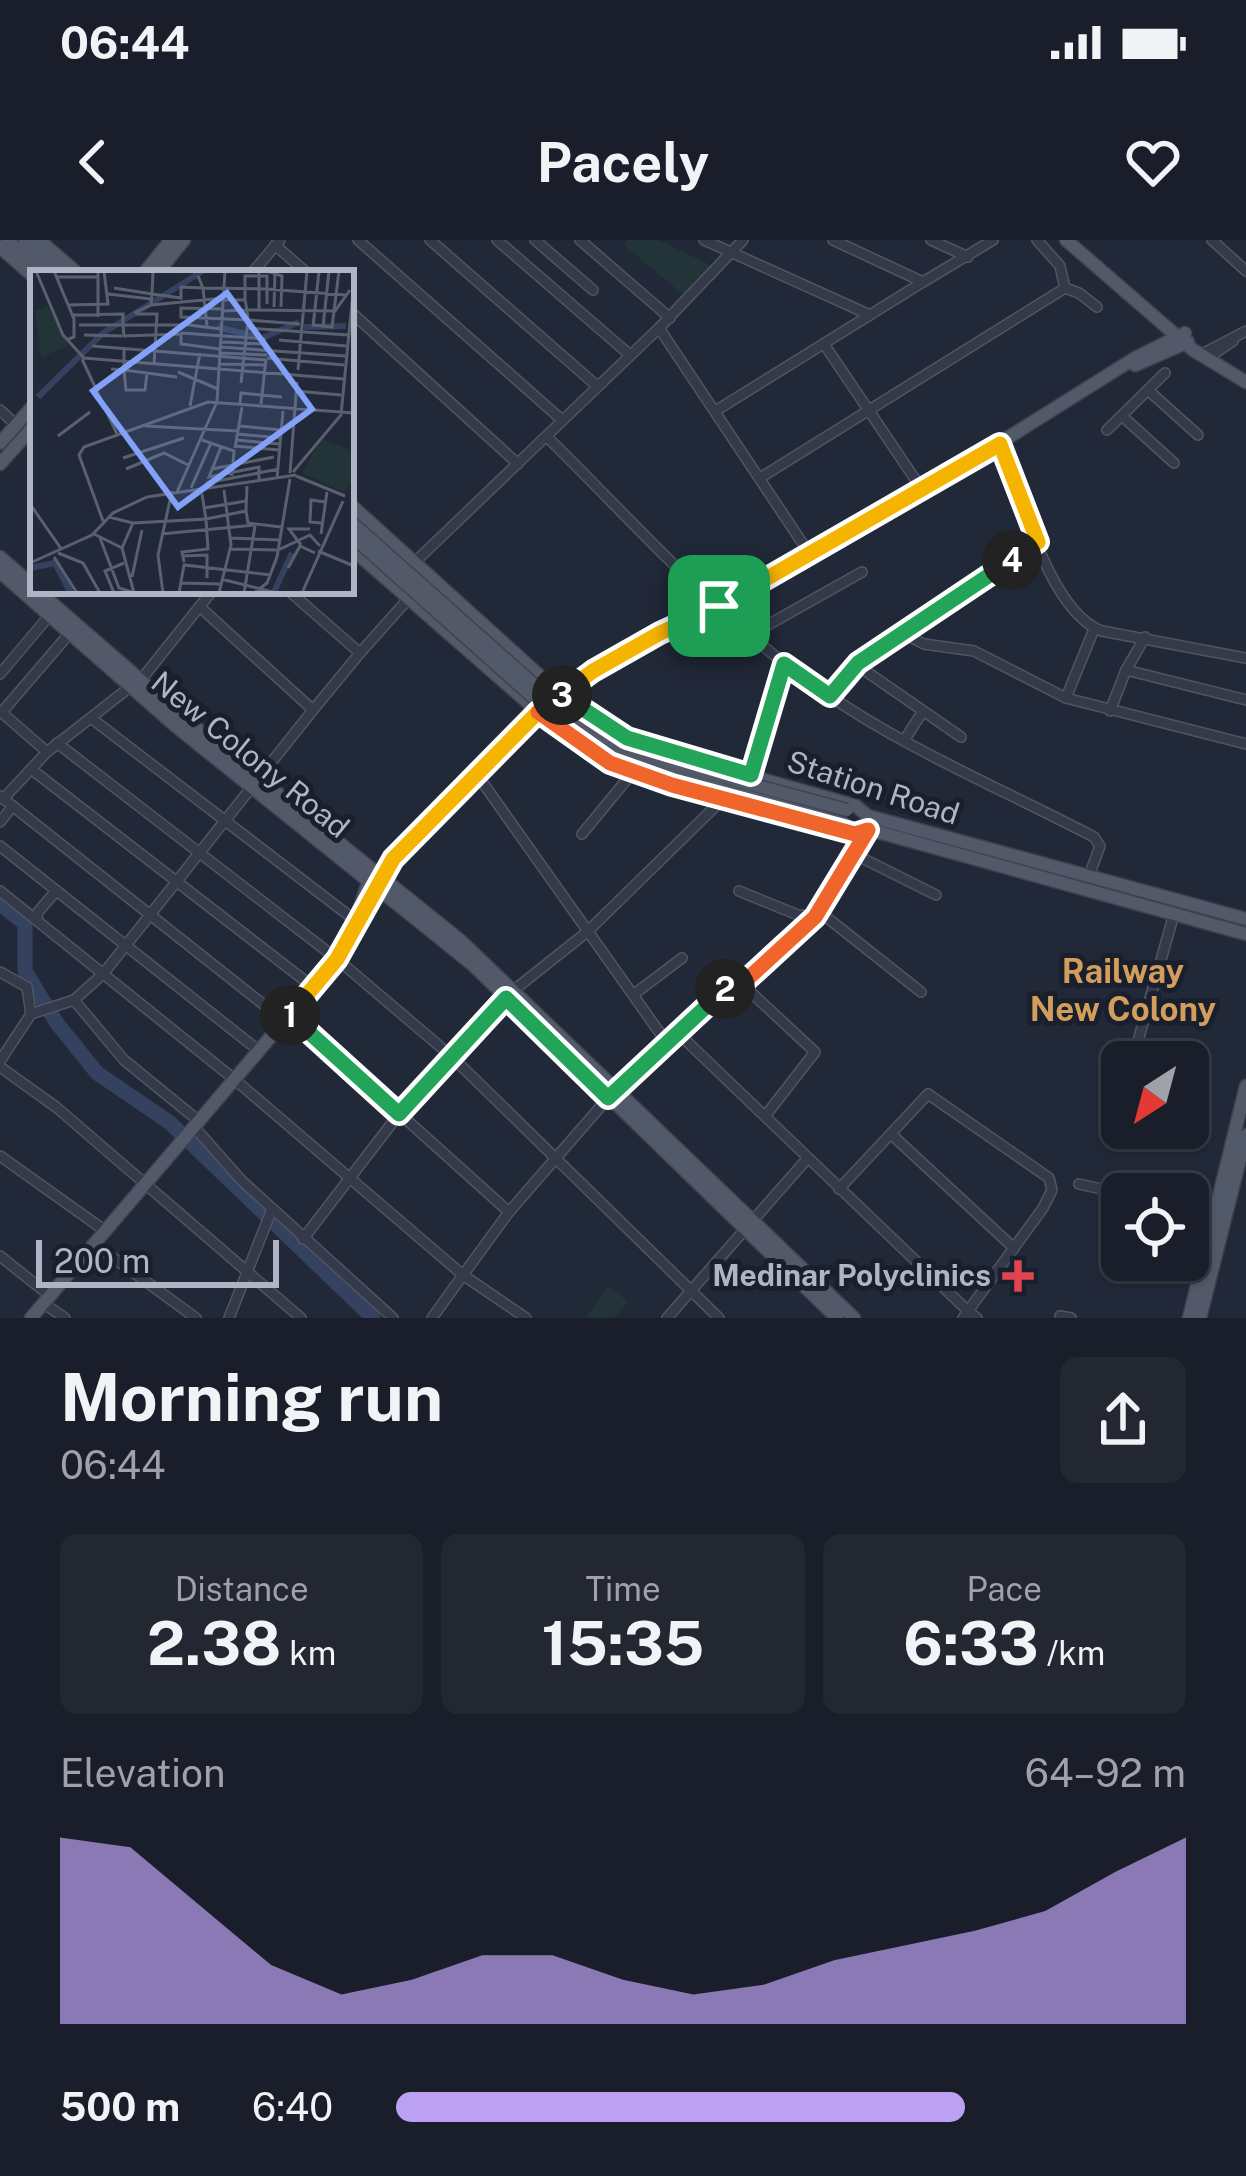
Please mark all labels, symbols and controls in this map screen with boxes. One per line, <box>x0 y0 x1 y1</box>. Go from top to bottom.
text: 06:44 <box>60 16 190 69</box>
icon: back <box>60 129 126 195</box>
icon: heart <box>1120 129 1186 195</box>
text: Pacely <box>537 131 709 194</box>
inset map <box>30 270 354 594</box>
pin: 4 <box>982 530 1042 590</box>
text: 4 <box>1001 541 1023 579</box>
pin <box>668 555 770 657</box>
icon: arrive <box>686 573 752 639</box>
street label: New Colony Road <box>145 664 357 845</box>
pin: 3 <box>532 665 592 725</box>
text: 3 <box>551 676 573 714</box>
street label: Station Road <box>783 742 964 832</box>
district label: Railway New Colony <box>1030 952 1217 1028</box>
pin: 2 <box>695 959 755 1019</box>
text: 2 <box>715 970 735 1008</box>
pin: 1 <box>260 985 320 1045</box>
text: 1 <box>283 996 297 1034</box>
north arrow <box>1101 1041 1209 1149</box>
map controls <box>1101 1041 1209 1281</box>
button: locate <box>1101 1173 1209 1281</box>
scale bar <box>36 1234 279 1287</box>
text: 200 m <box>54 1242 150 1280</box>
place label: Medinar Polyclinics <box>712 1257 991 1293</box>
marker: Medinar Polyclinics <box>1002 1260 1034 1292</box>
button: share <box>1060 1357 1186 1483</box>
text: Morning run <box>60 1358 443 1436</box>
text: 06:44 <box>60 1442 165 1488</box>
text: Distance <box>175 1570 309 1608</box>
text: Time <box>585 1570 661 1608</box>
text: Pace <box>967 1570 1042 1608</box>
text: 2.38 <box>147 1608 281 1679</box>
text: 15:35 <box>542 1608 704 1679</box>
text: 6:33 <box>903 1608 1039 1679</box>
text: km <box>281 1634 336 1672</box>
text: /km <box>1039 1634 1105 1672</box>
text: Elevation <box>60 1750 226 1796</box>
text: 64–92 m <box>1025 1750 1186 1796</box>
text: 500 m <box>60 2084 180 2130</box>
text: 6:40 <box>252 2084 333 2130</box>

